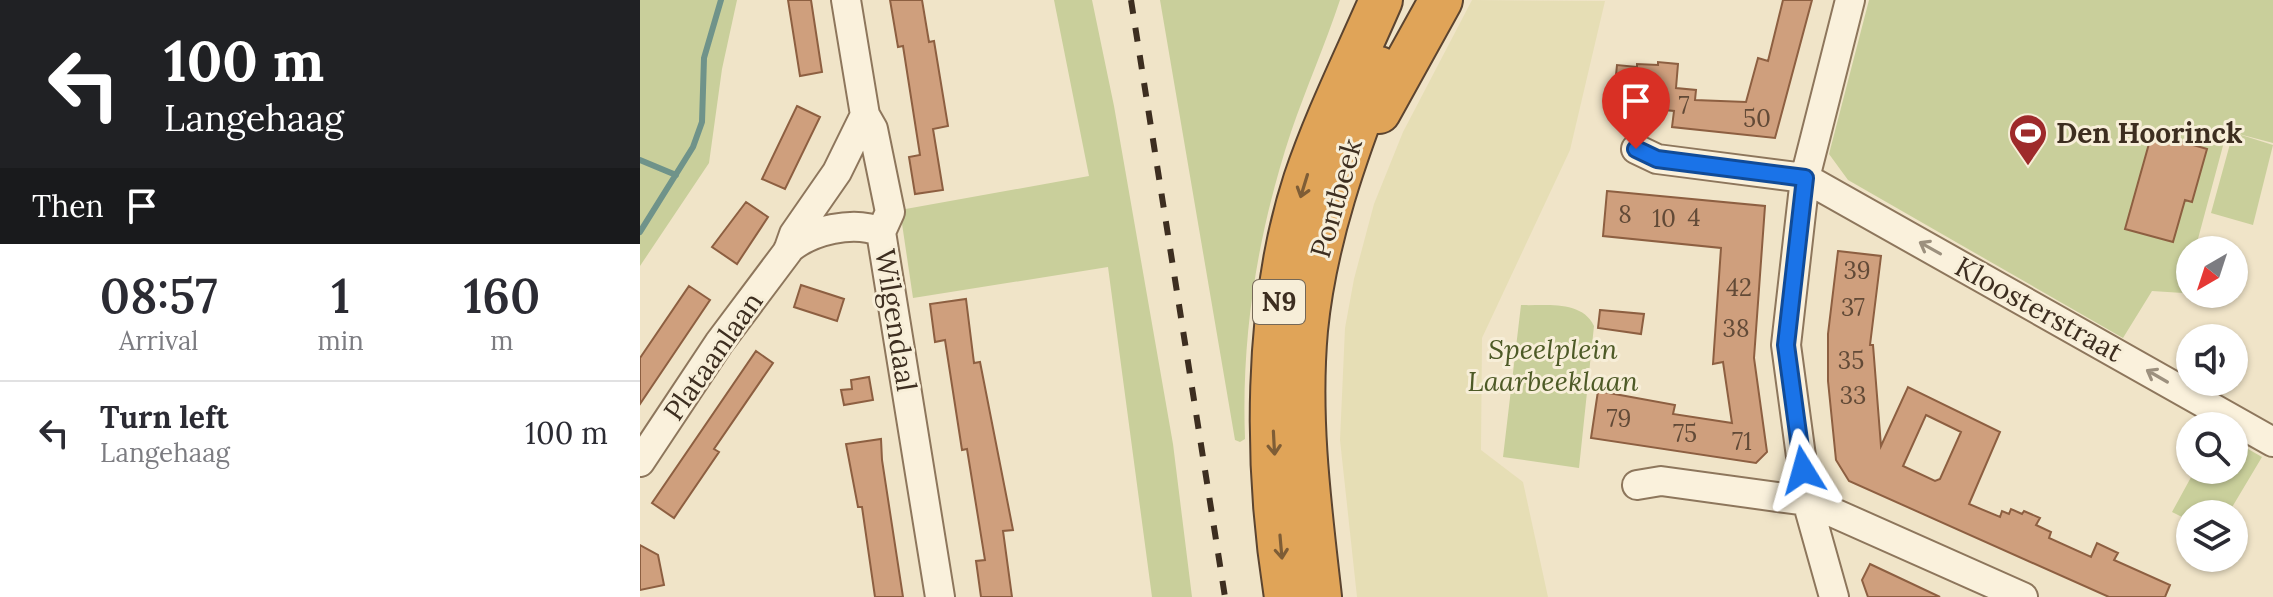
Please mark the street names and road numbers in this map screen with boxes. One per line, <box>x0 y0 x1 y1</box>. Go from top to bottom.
street label: Pontbeek <box>1302 134 1370 262</box>
street label: Wilgendaal <box>867 246 925 394</box>
street label: Kloosterstraat <box>1949 248 2129 370</box>
road number: N9 <box>1253 280 1305 324</box>
street label: Plataanlaan <box>656 285 770 427</box>

